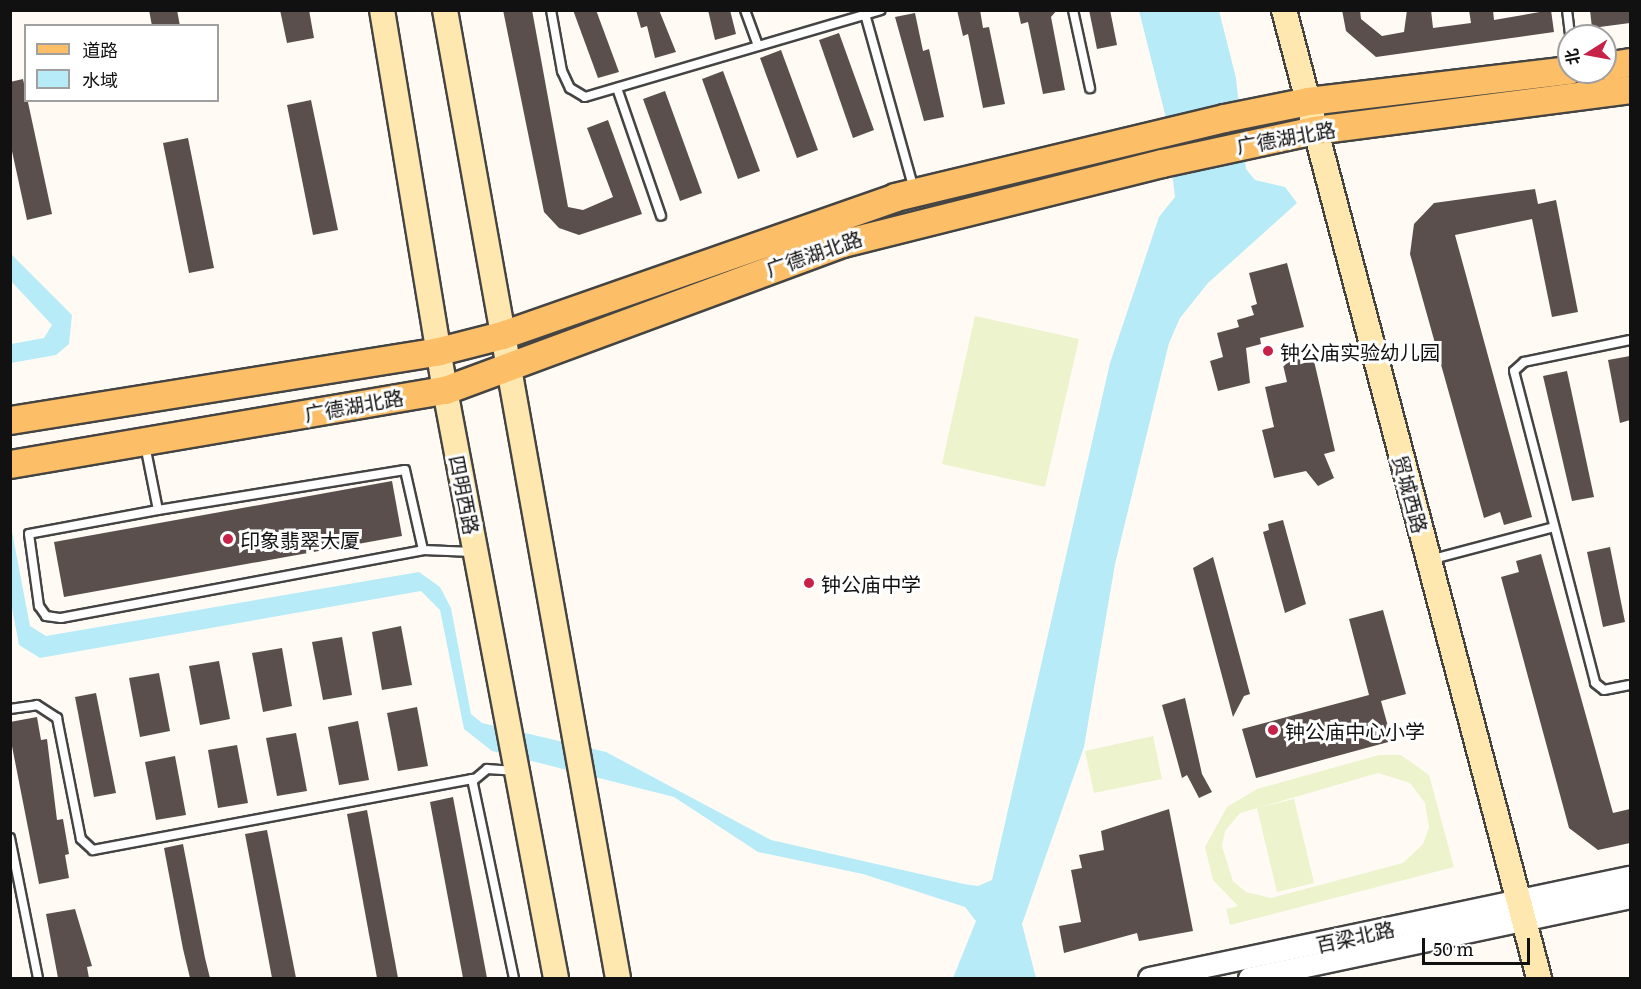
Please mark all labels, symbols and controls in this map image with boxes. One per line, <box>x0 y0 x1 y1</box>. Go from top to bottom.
legend <box>24 24 219 102</box>
north arrow <box>1557 24 1617 84</box>
text: 道路 <box>82 36 118 63</box>
text: 北 <box>1558 47 1585 67</box>
text: 水域 <box>82 66 118 93</box>
street label: 广德湖北路 <box>1235 116 1337 158</box>
street label: 广德湖北路 <box>763 225 865 281</box>
place label: 钟公庙实验幼儿园 <box>1280 339 1440 363</box>
marker: 钟公庙实验幼儿园 <box>1261 344 1275 358</box>
street label: 广德湖北路 <box>303 384 405 426</box>
street label: 贸城西路 <box>1389 452 1433 536</box>
street label: 四明西路 <box>446 453 484 537</box>
place label: 印象翡翠大厦 <box>240 527 360 551</box>
marker: 印象翡翠大厦 <box>221 532 235 546</box>
place label: 钟公庙中学 <box>821 571 921 595</box>
marker: 钟公庙中学 <box>802 576 816 590</box>
place label: 钟公庙中心小学 <box>1285 718 1425 742</box>
marker: 钟公庙中心小学 <box>1266 723 1280 737</box>
street label: 百梁北路 <box>1313 916 1397 956</box>
scale bar <box>1425 926 1533 964</box>
text: 50 m <box>1433 935 1474 962</box>

